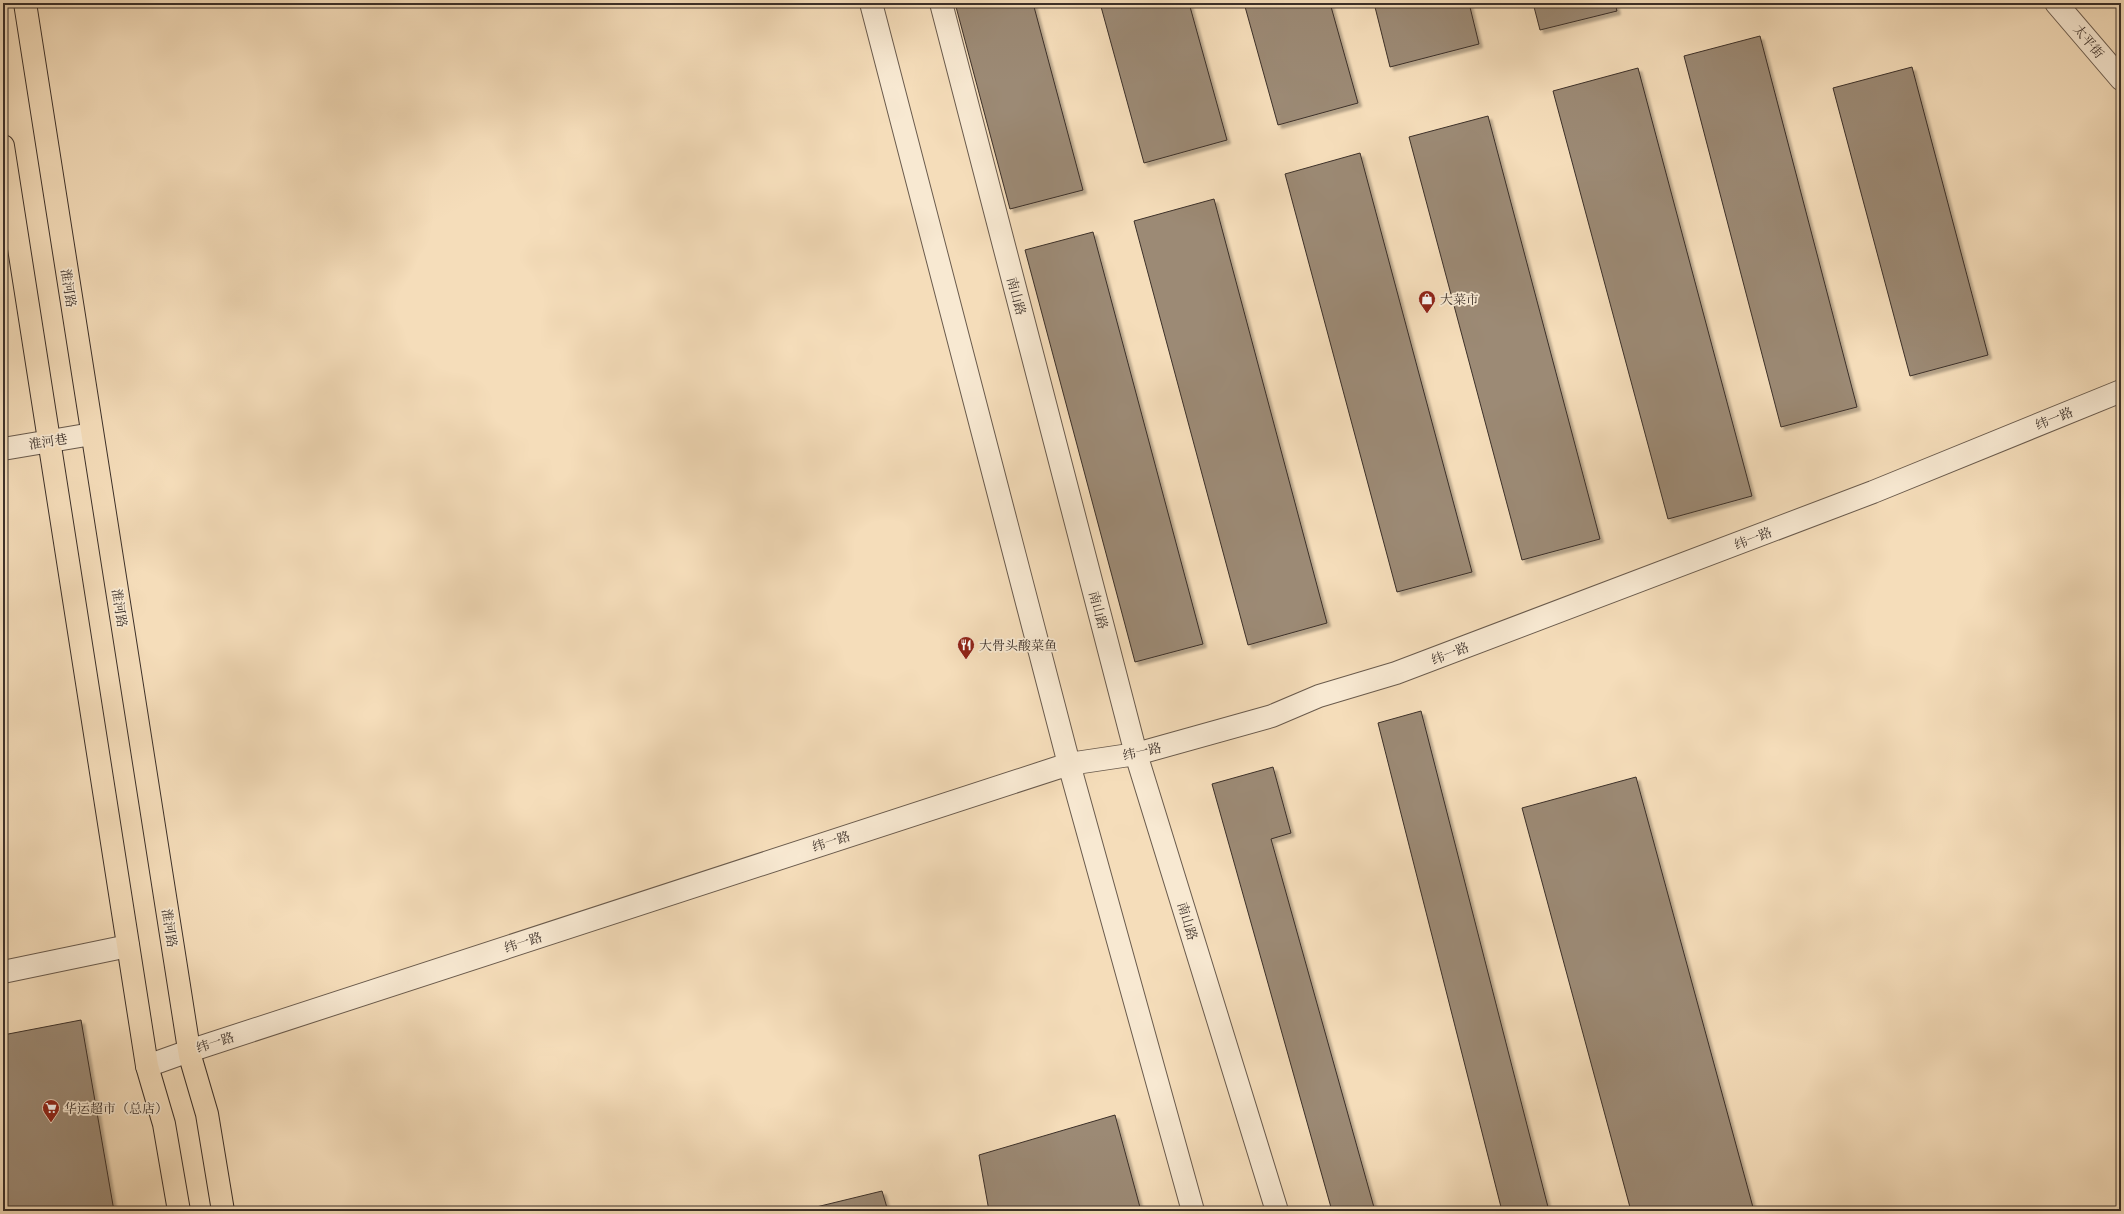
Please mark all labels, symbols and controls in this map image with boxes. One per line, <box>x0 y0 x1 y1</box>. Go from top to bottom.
street label: 太平街 <box>2070 21 2108 61</box>
street label: 淮河路 <box>58 267 80 309</box>
street label: 南山路 <box>1004 275 1030 317</box>
shop icon: 大菜市 <box>1417 289 1437 314</box>
place label: 大菜市 <box>1440 291 1479 307</box>
street label: 纬一路 <box>2033 403 2075 433</box>
street label: 淮河巷 <box>27 430 69 452</box>
street label: 纬一路 <box>1732 524 1774 552</box>
street label: 淮河路 <box>109 587 131 629</box>
street label: 南山路 <box>1086 589 1112 631</box>
restaurant icon: 大骨头酸菜鱼 <box>956 635 976 660</box>
place label: 大骨头酸菜鱼 <box>979 637 1057 653</box>
street label: 纬一路 <box>1429 639 1471 667</box>
street label: 纬一路 <box>1121 739 1163 763</box>
street label: 纬一路 <box>810 827 852 855</box>
street label: 南山路 <box>1175 900 1201 942</box>
street label: 淮河路 <box>159 907 181 949</box>
street label: 纬一路 <box>502 928 544 956</box>
street label: 纬一路 <box>194 1028 236 1056</box>
supermarket icon: 华运超市（总店） <box>41 1098 61 1123</box>
place label: 华运超市（总店） <box>64 1100 168 1116</box>

